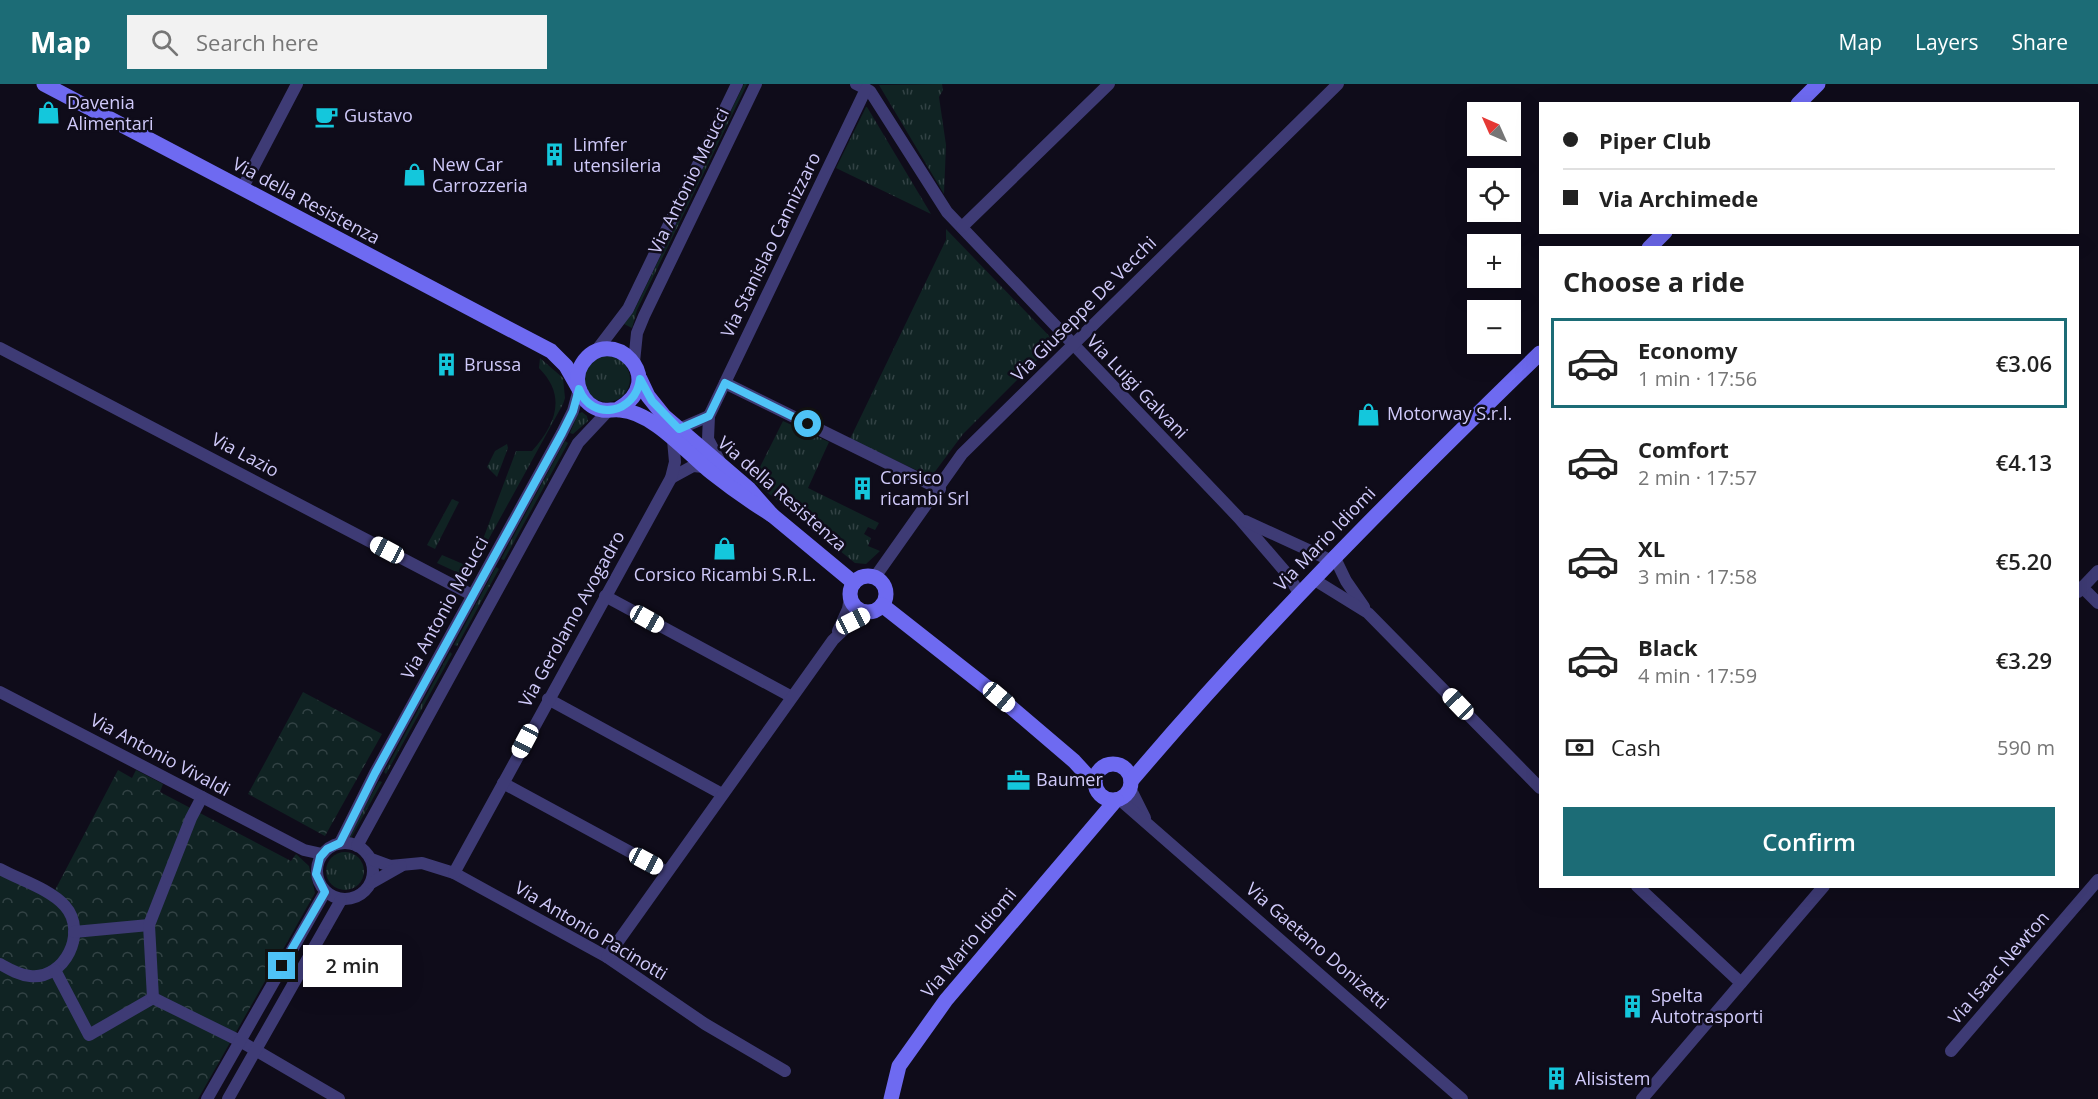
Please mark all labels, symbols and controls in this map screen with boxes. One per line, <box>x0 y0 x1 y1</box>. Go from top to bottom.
search box <box>127 15 547 69</box>
text: Map <box>30 23 91 61</box>
icon: search <box>148 26 181 59</box>
text: Search here <box>196 27 319 57</box>
text: Map <box>1839 28 1882 56</box>
text: Layers <box>1915 28 1979 56</box>
text: Share <box>2012 28 2068 56</box>
place label: Davenia Alimentari <box>67 90 154 135</box>
shop icon: Davenia Alimentari <box>36 100 62 126</box>
north arrow <box>1467 102 1521 156</box>
map controls <box>1467 102 1521 354</box>
cafe icon: Gustavo <box>313 103 339 129</box>
place label: Gustavo <box>344 103 413 127</box>
street label: Via Antonio Meucci <box>642 103 734 258</box>
text: Piper Club <box>1599 125 1711 155</box>
place label: Limfer utensileria <box>573 132 661 177</box>
building icon: Limfer utensileria <box>542 142 568 168</box>
street label: Via Stanislao Cannizzaro <box>715 148 825 341</box>
street label: Via della Resistenza <box>229 151 384 249</box>
place label: New Car Carrozzeria <box>432 152 528 197</box>
shop icon: New Car Carrozzeria <box>401 162 427 188</box>
button: locate <box>1467 168 1521 222</box>
text: Via Archimede <box>1599 183 1758 213</box>
street label: Via Giuseppe De Vecchi <box>1006 231 1161 386</box>
button: + <box>1467 234 1521 288</box>
text: Choose a ride <box>1563 263 1745 300</box>
button: − <box>1467 300 1521 354</box>
street label: Via Luigi Galvani <box>1082 329 1194 444</box>
text: Economy <box>1638 335 1737 365</box>
icon: car <box>1566 336 1620 390</box>
text: €3.06 <box>1996 348 2052 378</box>
building icon: Brussa <box>433 352 459 378</box>
place label: Brussa <box>464 352 521 376</box>
text: 1 min · 17:56 <box>1638 365 1757 392</box>
shop icon: Motorway S.r.l. <box>1356 401 1382 427</box>
place label: Motorway S.r.l. <box>1387 401 1512 425</box>
route start <box>794 410 821 437</box>
street label: Via Lazio <box>208 426 283 482</box>
street label: Via della Resistenza <box>713 430 852 556</box>
text: Comfort <box>1638 434 1729 464</box>
icon: car <box>1566 435 1620 489</box>
text: €4.13 <box>1996 447 2052 477</box>
text: 2 min · 17:57 <box>1638 464 1757 491</box>
place label: Corsico ricambi Srl <box>880 465 969 510</box>
building icon: Corsico ricambi Srl <box>849 475 875 501</box>
street label: Via Mario Idiomi <box>1268 481 1380 596</box>
street label: Via Gerolamo Avogadro <box>513 526 630 711</box>
street label: Via Antonio Meucci <box>395 532 493 683</box>
text: XL <box>1638 533 1665 563</box>
car <box>367 534 407 566</box>
icon: car <box>1566 534 1620 588</box>
shop icon: Corsico Ricambi S.R.L. <box>712 536 738 562</box>
text: €5.20 <box>1996 546 2052 576</box>
place label: Corsico Ricambi S.R.L. <box>634 562 816 586</box>
text: 3 min · 17:58 <box>1638 563 1757 590</box>
car <box>627 602 667 636</box>
car <box>833 605 873 637</box>
text: Black <box>1638 632 1698 662</box>
icon: car <box>1566 633 1620 687</box>
text: €3.29 <box>1996 645 2052 675</box>
text: 4 min · 17:59 <box>1638 662 1757 689</box>
car <box>979 679 1019 715</box>
car <box>1439 685 1477 723</box>
street label: Via Antonio Vivaldi <box>86 707 235 801</box>
car <box>509 721 541 761</box>
icon: cash <box>1563 731 1596 764</box>
text: Cash <box>1611 732 1661 762</box>
text: 590 m <box>1997 734 2055 761</box>
office icon: Baumer <box>1005 767 1031 793</box>
place label: Baumer <box>1036 767 1103 791</box>
button: Confirm <box>1563 807 2055 876</box>
car <box>626 845 666 877</box>
street label: Via Antonio Pacinotti <box>511 875 672 985</box>
street label: Via Gaetano Donizetti <box>1241 877 1394 1014</box>
street label: Via Mario Idiomi <box>915 882 1021 1002</box>
street label: Via Isaac Newton <box>1942 906 2054 1029</box>
callout: 2 min <box>303 945 402 987</box>
route end <box>268 952 295 979</box>
text: 2 min <box>326 952 380 979</box>
place label: Spelta Autotrasporti <box>1651 983 1763 1028</box>
building icon: Spelta Autotrasporti <box>1620 993 1646 1019</box>
building icon: Alisistem <box>1544 1066 1570 1092</box>
place label: Alisistem <box>1575 1066 1650 1090</box>

